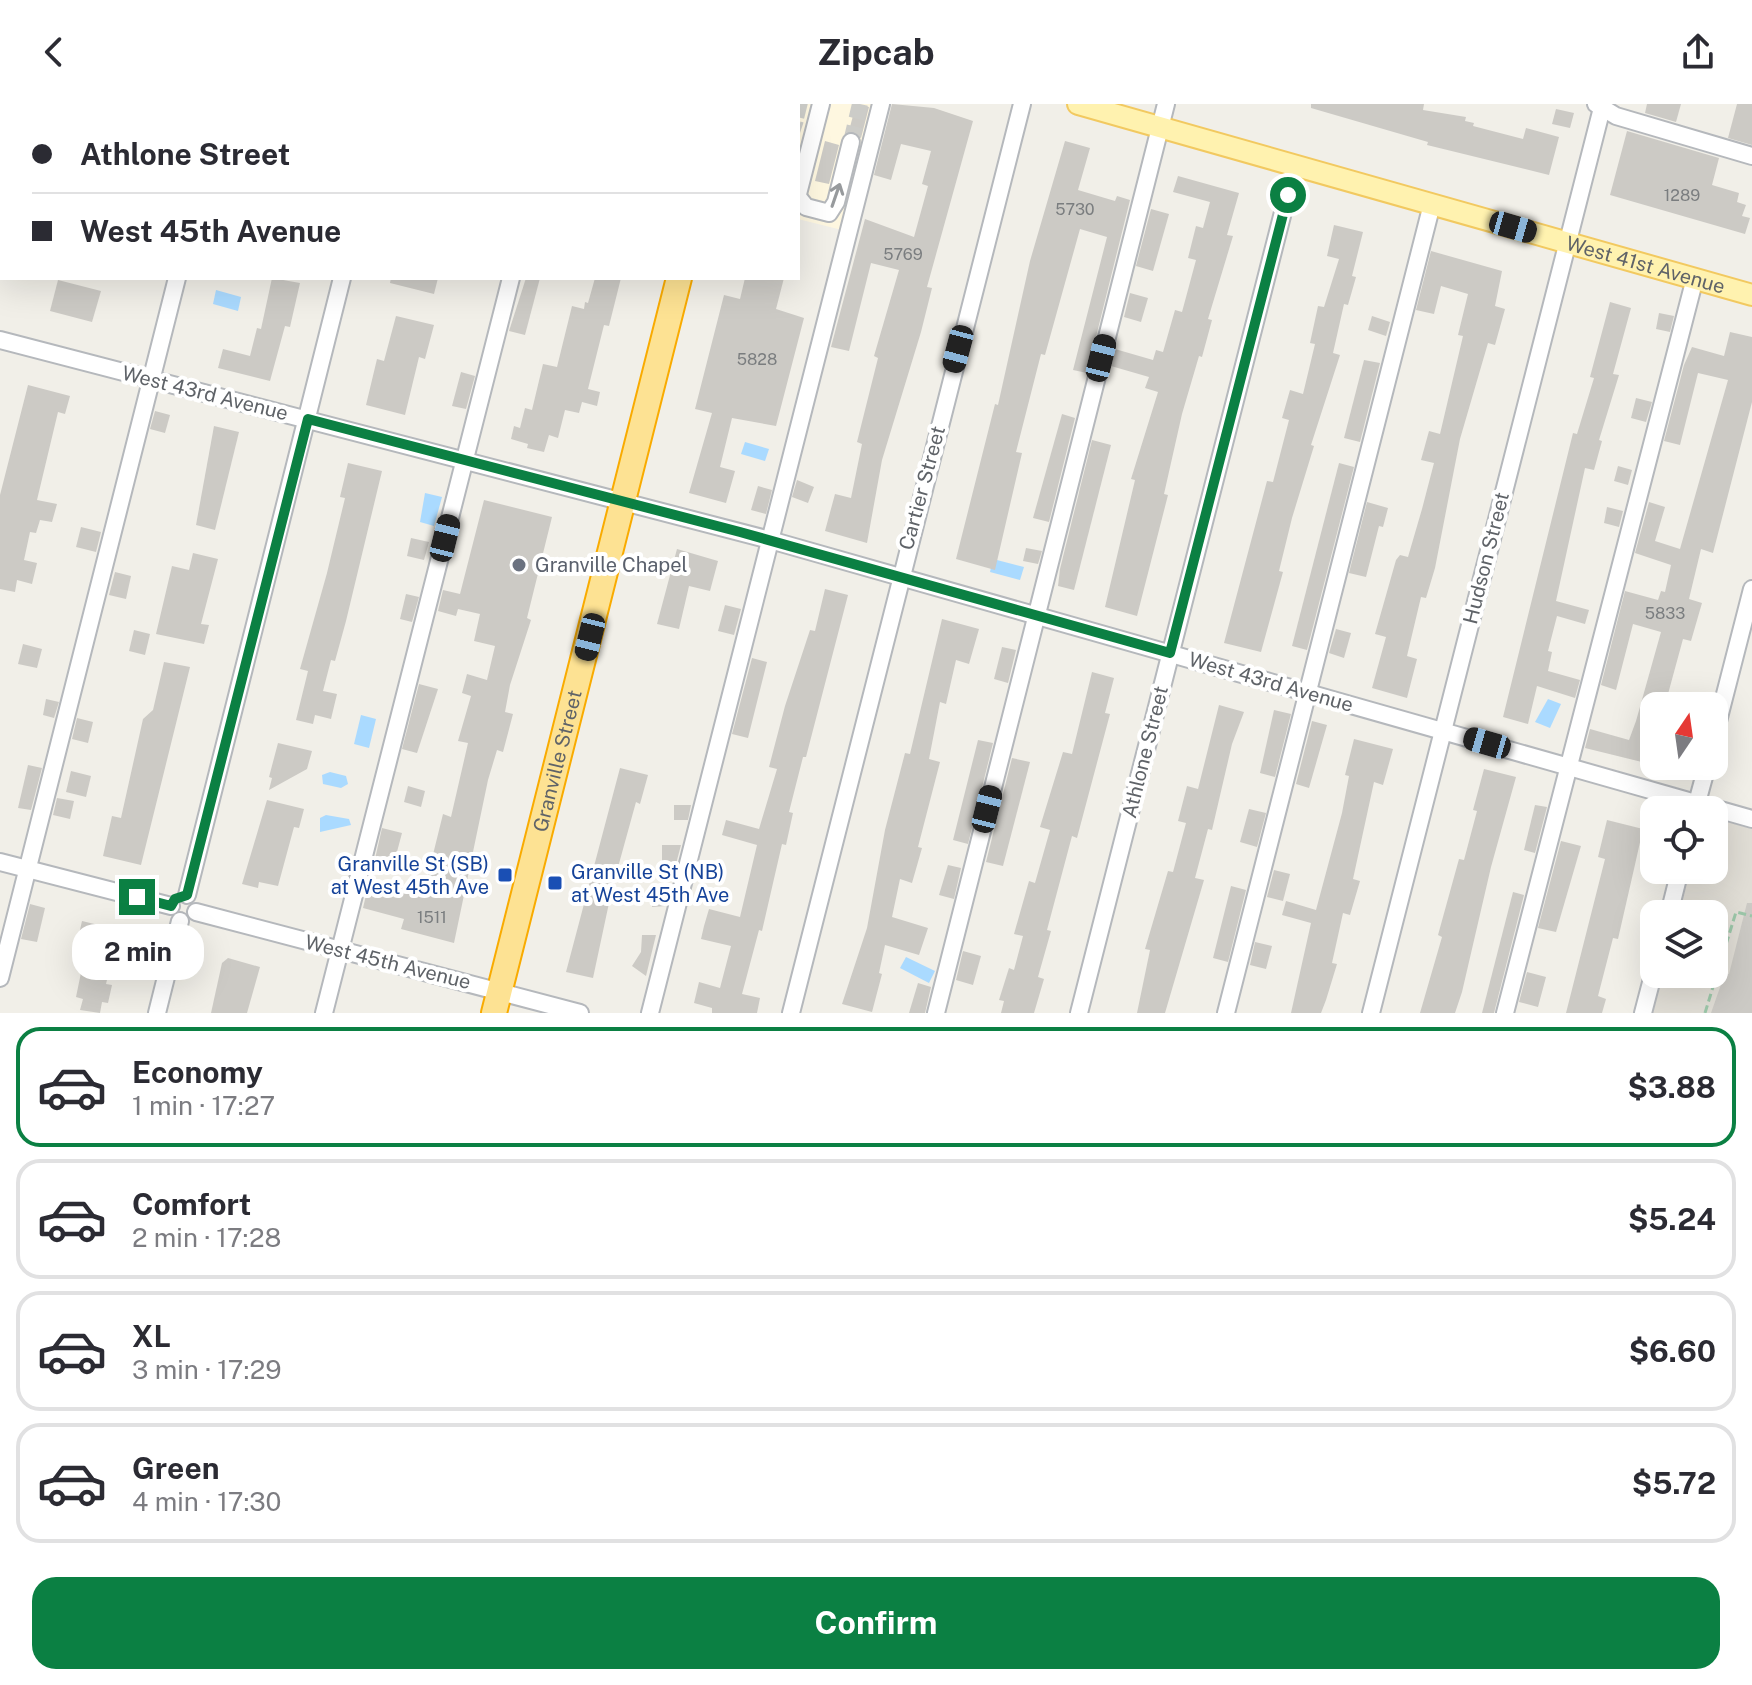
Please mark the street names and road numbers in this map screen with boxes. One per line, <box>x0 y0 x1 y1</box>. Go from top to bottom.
street label: West 41st Avenue <box>1563 231 1728 299</box>
street label: West 43rd Avenue <box>119 361 291 425</box>
street label: Cartier Street <box>894 423 950 553</box>
street label: Hudson Street <box>1458 490 1514 626</box>
street label: West 43rd Avenue <box>1186 647 1356 717</box>
street label: Athlone Street <box>1117 683 1173 821</box>
street label: Granville Street <box>528 687 587 834</box>
street label: West 45th Avenue <box>303 930 473 994</box>

